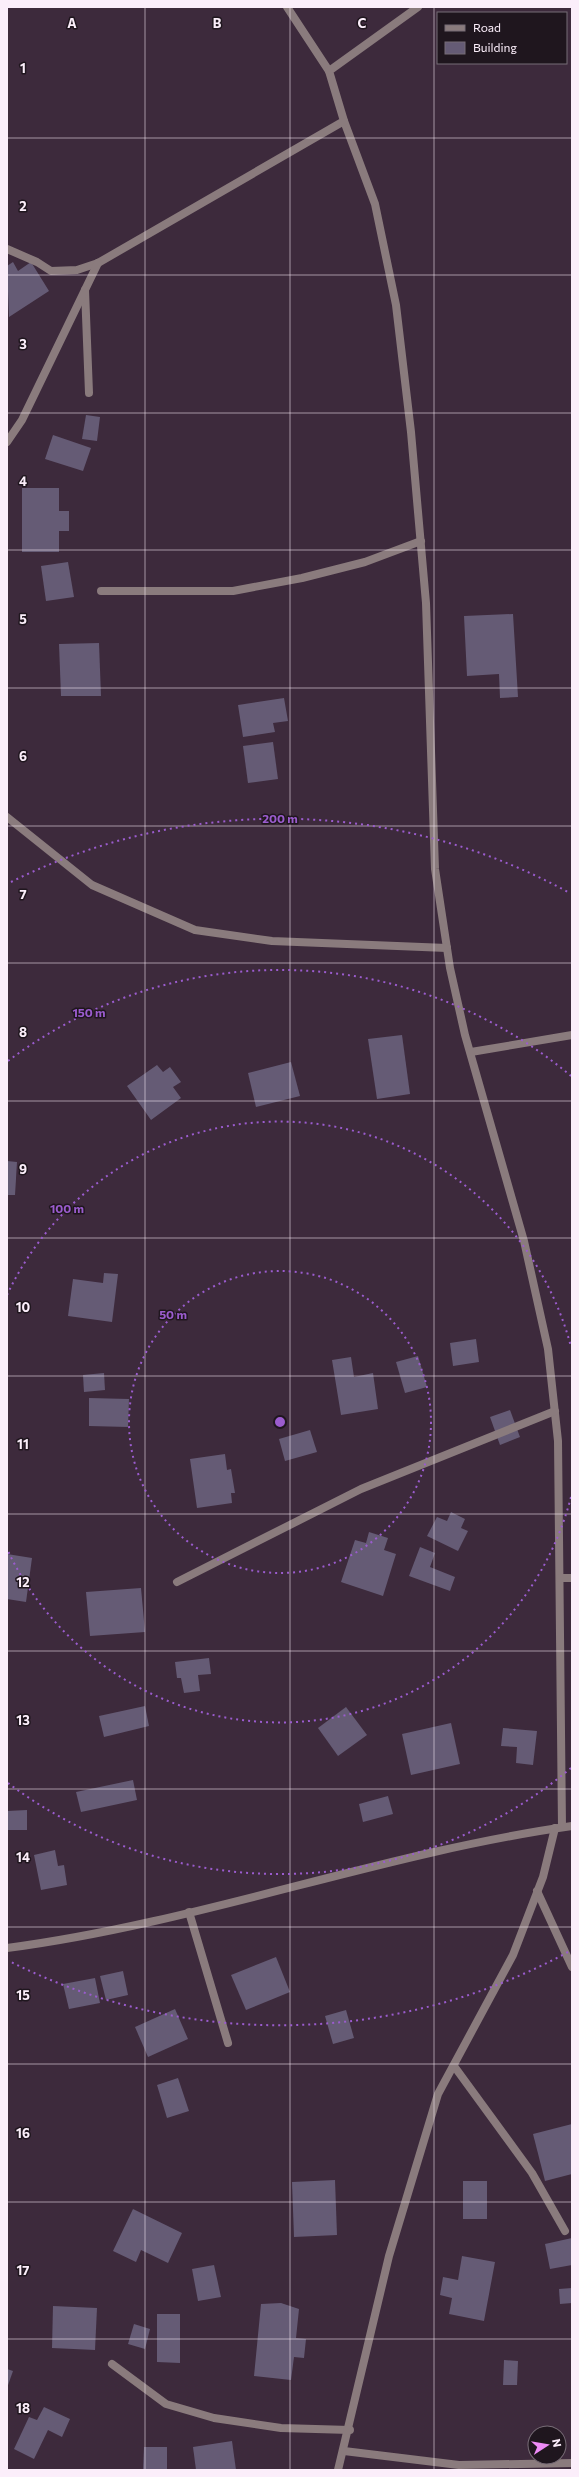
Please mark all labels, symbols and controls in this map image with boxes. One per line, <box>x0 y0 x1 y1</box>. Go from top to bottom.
legend <box>437 12 567 64</box>
text: A <box>67 15 77 31</box>
text: B <box>213 15 222 31</box>
text: C <box>358 15 367 31</box>
text: Road <box>473 20 501 34</box>
text: Building <box>473 40 517 54</box>
text: 1 <box>20 60 26 76</box>
text: 2 <box>19 198 27 214</box>
text: 3 <box>19 336 27 352</box>
text: 4 <box>19 473 27 489</box>
text: 5 <box>19 611 27 627</box>
text: 6 <box>19 748 27 764</box>
text: 200 m <box>262 811 298 825</box>
text: 7 <box>19 886 27 902</box>
text: 150 m <box>72 1005 106 1019</box>
text: 8 <box>19 1024 27 1040</box>
text: 9 <box>19 1161 27 1177</box>
text: 100 m <box>50 1201 84 1215</box>
text: 10 <box>16 1299 31 1315</box>
text: 50 m <box>159 1307 187 1321</box>
centre of rings <box>273 1415 287 1429</box>
text: 11 <box>17 1436 29 1452</box>
text: 12 <box>16 1574 30 1590</box>
text: 13 <box>16 1712 30 1728</box>
text: 14 <box>16 1849 30 1865</box>
text: 15 <box>16 1987 30 2003</box>
text: 16 <box>16 2125 30 2141</box>
text: 17 <box>16 2262 30 2278</box>
text: 18 <box>16 2400 30 2416</box>
north arrow <box>527 2425 567 2465</box>
text: N <box>550 2437 564 2448</box>

